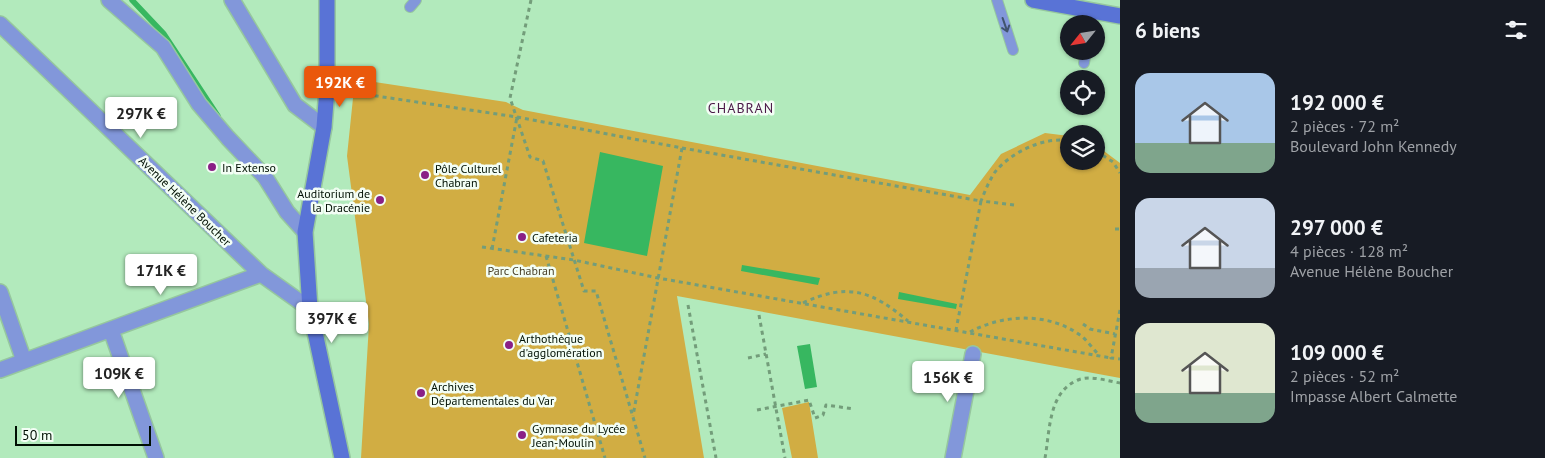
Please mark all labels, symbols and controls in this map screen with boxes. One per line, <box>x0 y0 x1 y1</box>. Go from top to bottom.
north arrow <box>1060 15 1105 60</box>
map controls <box>1060 15 1105 170</box>
icon: filters <box>1502 16 1530 44</box>
one-way arrow <box>1001 17 1011 33</box>
text: 6 biens <box>1135 17 1200 44</box>
pin: 192K € <box>299 66 381 108</box>
button: locate <box>1060 70 1105 115</box>
text: 192K € <box>315 72 365 92</box>
text: 192 000 € <box>1290 89 1384 116</box>
icon: home <box>1175 93 1235 153</box>
pin: 297K € <box>100 96 182 139</box>
district label: CHABRAN <box>708 99 774 117</box>
text: 297K € <box>116 103 166 123</box>
text: 2 pièces · 72 m² <box>1290 116 1399 136</box>
button: layers <box>1060 125 1105 170</box>
text: Boulevard John Kennedy <box>1290 136 1457 156</box>
street label: Avenue Hélène Boucher <box>136 153 234 249</box>
place label: In Extenso <box>222 160 276 175</box>
marker: In Extenso <box>206 161 218 173</box>
place label: Pôle Culturel Chabran <box>435 161 502 190</box>
marker: Pôle Culturel Chabran <box>419 169 431 181</box>
place label: Auditorium de la Dracénie <box>297 186 370 215</box>
marker: Auditorium de la Dracénie <box>374 194 386 206</box>
text: 297 000 € <box>1290 214 1383 241</box>
icon: home <box>1175 218 1235 278</box>
place label: Cafeteria <box>532 230 578 245</box>
marker: Cafeteria <box>516 231 528 243</box>
text: 4 pièces · 128 m² <box>1290 241 1408 261</box>
pin: 171K € <box>120 254 202 296</box>
text: 171K € <box>136 260 186 280</box>
text: Avenue Hélène Boucher <box>1290 261 1453 281</box>
park label: Parc Chabran <box>487 263 555 278</box>
pin: 397K € <box>291 302 373 344</box>
text: 397K € <box>307 308 357 328</box>
place label: Arthothèque d'agglomération <box>519 331 602 360</box>
marker: Arthothèque d'agglomération <box>503 339 515 351</box>
text: 109 000 € <box>1290 339 1384 366</box>
icon: home <box>1175 343 1235 403</box>
pin: 109K € <box>78 356 160 399</box>
pin: 156K € <box>907 360 989 403</box>
text: 109K € <box>94 363 144 383</box>
text: 2 pièces · 52 m² <box>1290 366 1399 386</box>
text: 156K € <box>923 367 973 387</box>
place label: Archives Départementales du Var <box>431 379 554 408</box>
text: Impasse Albert Calmette <box>1290 386 1457 406</box>
marker: Archives Départementales du Var <box>415 387 427 399</box>
place label: Gymnase du Lycée Jean-Moulin <box>531 421 625 450</box>
scale bar <box>15 423 151 446</box>
text: 50 m <box>22 426 52 444</box>
marker: Gymnase du Lycée Jean-Moulin <box>516 429 528 441</box>

